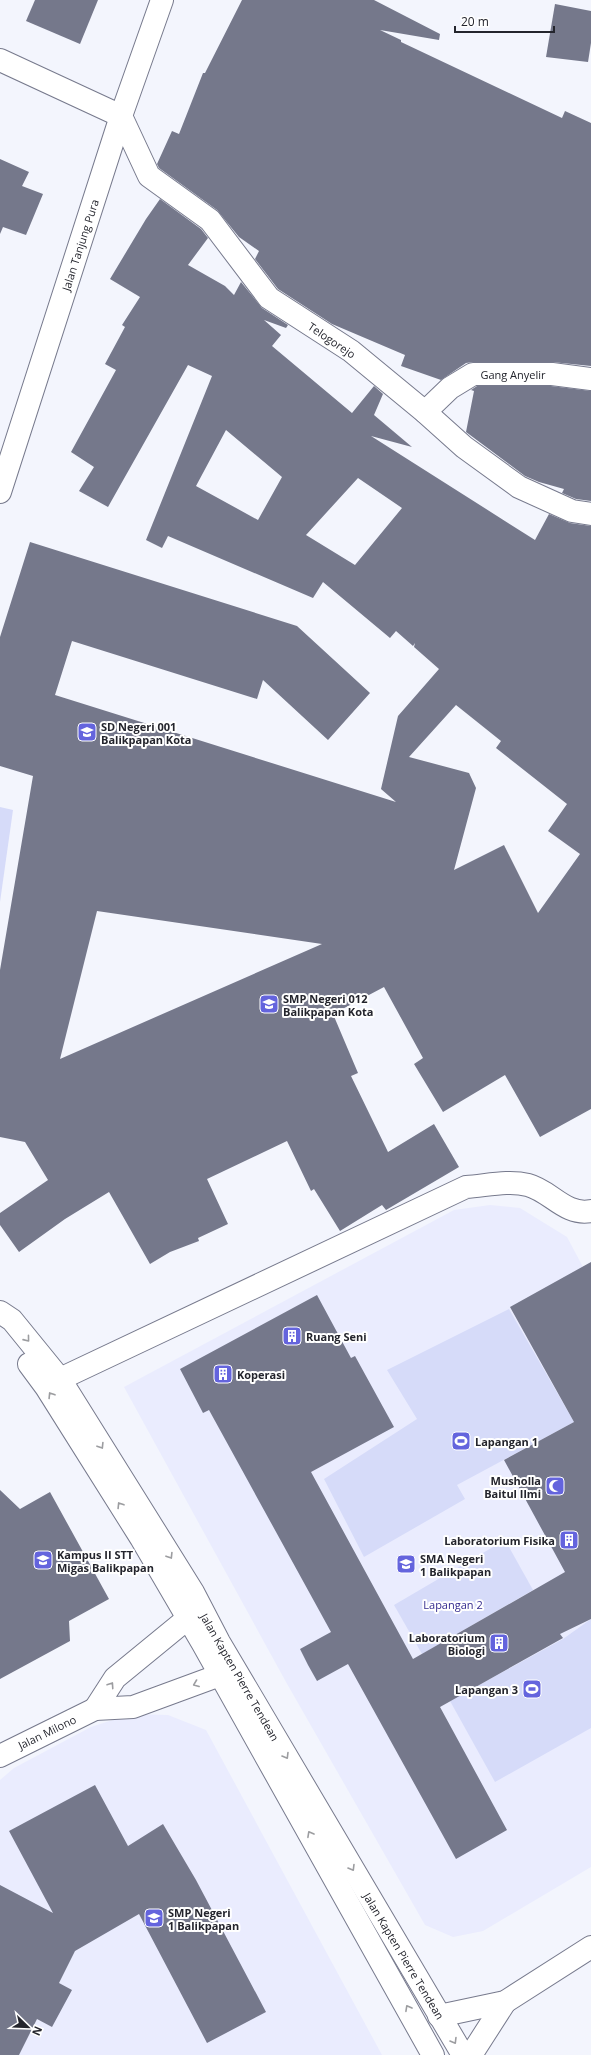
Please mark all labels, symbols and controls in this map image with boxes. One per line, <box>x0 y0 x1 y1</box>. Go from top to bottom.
scale bar <box>455 8 554 34</box>
text: 20 m <box>461 13 489 30</box>
street label: Jalan Tanjung Pura <box>58 197 102 294</box>
street label: Telogorejo <box>305 319 359 362</box>
street label: Gang Anyelir <box>480 367 546 382</box>
place label: SD Negeri 001 Balikpapan Kota <box>101 719 191 747</box>
school or university icon: SD Negeri 001 Balikpapan Kota <box>76 721 98 743</box>
place label: SMP Negeri 012 Balikpapan Kota <box>283 991 373 1019</box>
school or university icon: SMP Negeri 012 Balikpapan Kota <box>258 993 280 1015</box>
building icon: Ruang Seni <box>281 1325 303 1347</box>
place label: Ruang Seni <box>306 1329 367 1344</box>
one-way arrow <box>23 1334 30 1342</box>
building icon: Koperasi <box>212 1363 234 1385</box>
place label: Koperasi <box>237 1367 285 1382</box>
one-way arrow <box>48 1392 56 1399</box>
sports icon: Lapangan 1 <box>450 1430 472 1452</box>
place label: Lapangan 1 <box>475 1434 538 1449</box>
one-way arrow <box>97 1441 104 1448</box>
place label: Musholla Baitul Ilmi <box>484 1473 541 1501</box>
mosque icon: Musholla Baitul Ilmi <box>544 1475 566 1497</box>
one-way arrow <box>117 1502 125 1509</box>
building icon: Laboratorium Fisika <box>558 1529 580 1551</box>
place label: Laboratorium Fisika <box>444 1533 555 1548</box>
place label: Kampus II STT Migas Balikpapan <box>57 1547 154 1575</box>
school or university icon: Kampus II STT Migas Balikpapan <box>32 1549 54 1571</box>
place label: SMA Negeri 1 Balikpapan <box>420 1551 491 1579</box>
one-way arrow <box>166 1552 173 1559</box>
school or university icon: SMA Negeri 1 Balikpapan <box>395 1553 417 1575</box>
park label: Lapangan 2 <box>423 1597 483 1612</box>
street label: Jalan Kapten Pierre Tendean <box>197 1610 283 1744</box>
place label: Laboratorium Biologi <box>409 1630 485 1658</box>
building icon: Laboratorium Biologi <box>488 1632 510 1654</box>
sports icon: Lapangan 3 <box>521 1678 543 1700</box>
one-way arrow <box>193 1679 200 1687</box>
one-way arrow <box>106 1682 114 1689</box>
place label: Lapangan 3 <box>455 1682 518 1697</box>
street label: Jalan Milono <box>15 1711 79 1753</box>
one-way arrow <box>282 1752 289 1759</box>
one-way arrow <box>307 1831 314 1838</box>
one-way arrow <box>348 1864 355 1871</box>
street label: Jalan Kapten Pierre Tendean <box>360 1889 448 2022</box>
place label: SMP Negeri 1 Balikpapan <box>168 1905 239 1933</box>
school or university icon: SMP Negeri 1 Balikpapan <box>143 1907 165 1929</box>
one-way arrow <box>405 2005 412 2013</box>
north arrow <box>8 2007 48 2047</box>
text: N <box>29 2024 46 2038</box>
one-way arrow <box>449 2037 457 2044</box>

